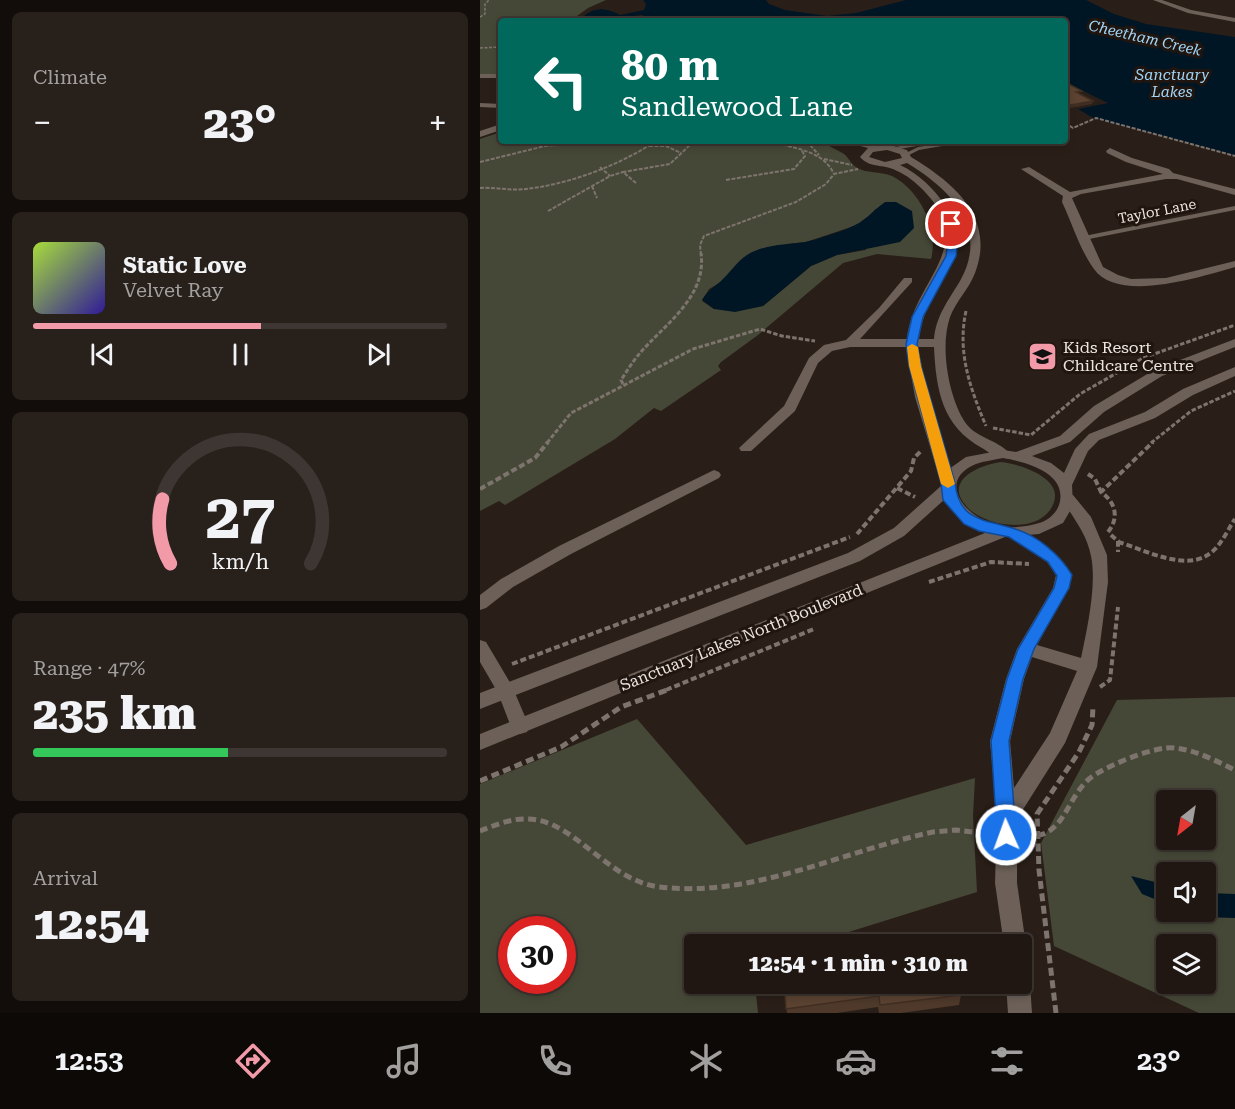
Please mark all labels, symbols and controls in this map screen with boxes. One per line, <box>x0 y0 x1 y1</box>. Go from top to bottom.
water label: Cheetham Creek <box>1087 16 1204 60</box>
text: 80 m <box>621 41 719 90</box>
icon: left <box>522 42 600 120</box>
text: Climate <box>33 65 107 89</box>
water label: Sanctuary Lakes <box>1134 66 1209 101</box>
text: Sandlewood Lane <box>621 91 853 123</box>
text: 23° <box>204 96 277 149</box>
text: − <box>33 103 51 142</box>
text: + <box>429 103 447 142</box>
street label: Taylor Lane <box>1117 196 1198 226</box>
pin <box>925 198 976 249</box>
icon: arrive <box>934 207 967 240</box>
text: Static Love <box>123 253 247 278</box>
text: Velvet Ray <box>123 278 223 302</box>
icon: previous <box>86 338 119 371</box>
icon: pause <box>224 338 257 371</box>
icon: next <box>362 338 395 371</box>
place label: Kids Resort Childcare Centre <box>1063 338 1194 375</box>
school or university icon: Kids Resort Childcare Centre <box>1026 340 1058 372</box>
text: 27 <box>205 480 275 553</box>
text: km/h <box>211 549 269 574</box>
street label: Sanctuary Lakes North Boulevard <box>617 580 865 695</box>
text: Range · 47% <box>33 656 145 680</box>
text: 235 km <box>33 687 196 740</box>
north arrow <box>1156 790 1216 850</box>
map controls <box>1156 790 1216 994</box>
position arrow <box>974 803 1038 867</box>
button: sound <box>1156 862 1216 922</box>
text: Arrival <box>33 866 98 890</box>
text: 12:54 <box>33 897 149 950</box>
speed limit sign: 30 <box>498 916 576 994</box>
button: layers <box>1156 934 1216 994</box>
text: 12:54 · 1 min · 310 m <box>748 951 968 976</box>
icon: directions <box>232 1040 274 1082</box>
icon: music <box>383 1040 425 1082</box>
icon: phone <box>534 1040 576 1082</box>
icon: climate <box>685 1040 727 1082</box>
icon: car <box>835 1040 877 1082</box>
icon: filters <box>986 1040 1028 1082</box>
text: 12:53 <box>54 1045 123 1077</box>
text: 23° <box>1137 1045 1181 1077</box>

